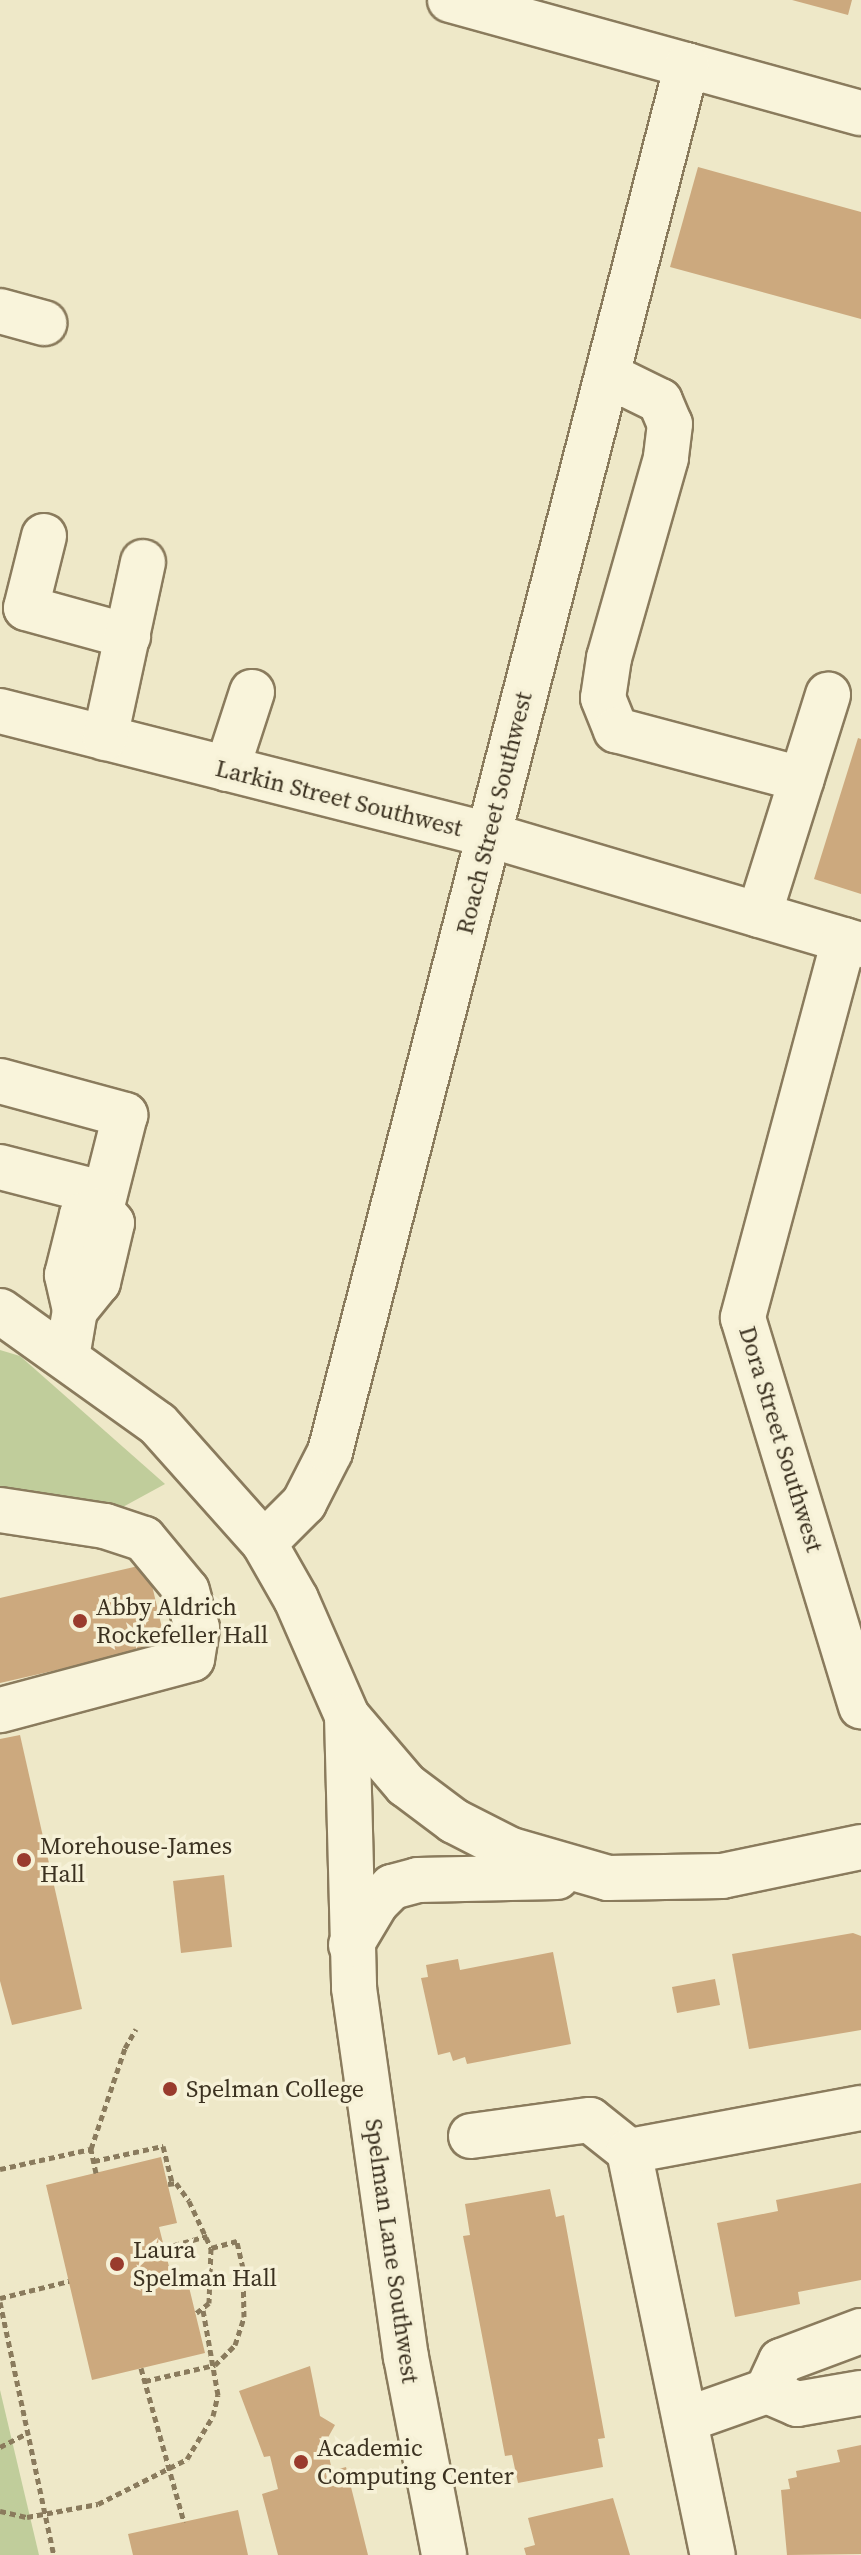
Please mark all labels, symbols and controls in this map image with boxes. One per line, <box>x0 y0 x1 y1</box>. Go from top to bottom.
street label: Roach Street Southwest <box>450 689 538 937</box>
street label: Larkin Street Southwest <box>213 753 465 843</box>
street label: Dora Street Southwest <box>733 1323 829 1555</box>
place label: Abby Aldrich Rockefeller Hall <box>96 1593 268 1649</box>
marker: Abby Aldrich Rockefeller Hall <box>71 1612 89 1630</box>
place label: Morehouse-James Hall <box>40 1832 232 1888</box>
marker: Morehouse-James Hall <box>15 1851 33 1869</box>
place label: Spelman College <box>186 2075 364 2103</box>
marker: Spelman College <box>161 2080 179 2098</box>
street label: Spelman Lane Southwest <box>359 2117 425 2385</box>
place label: Laura Spelman Hall <box>133 2236 277 2292</box>
marker: Laura Spelman Hall <box>108 2255 126 2273</box>
place label: Academic Computing Center <box>317 2434 514 2490</box>
marker: Academic Computing Center <box>292 2453 310 2471</box>

